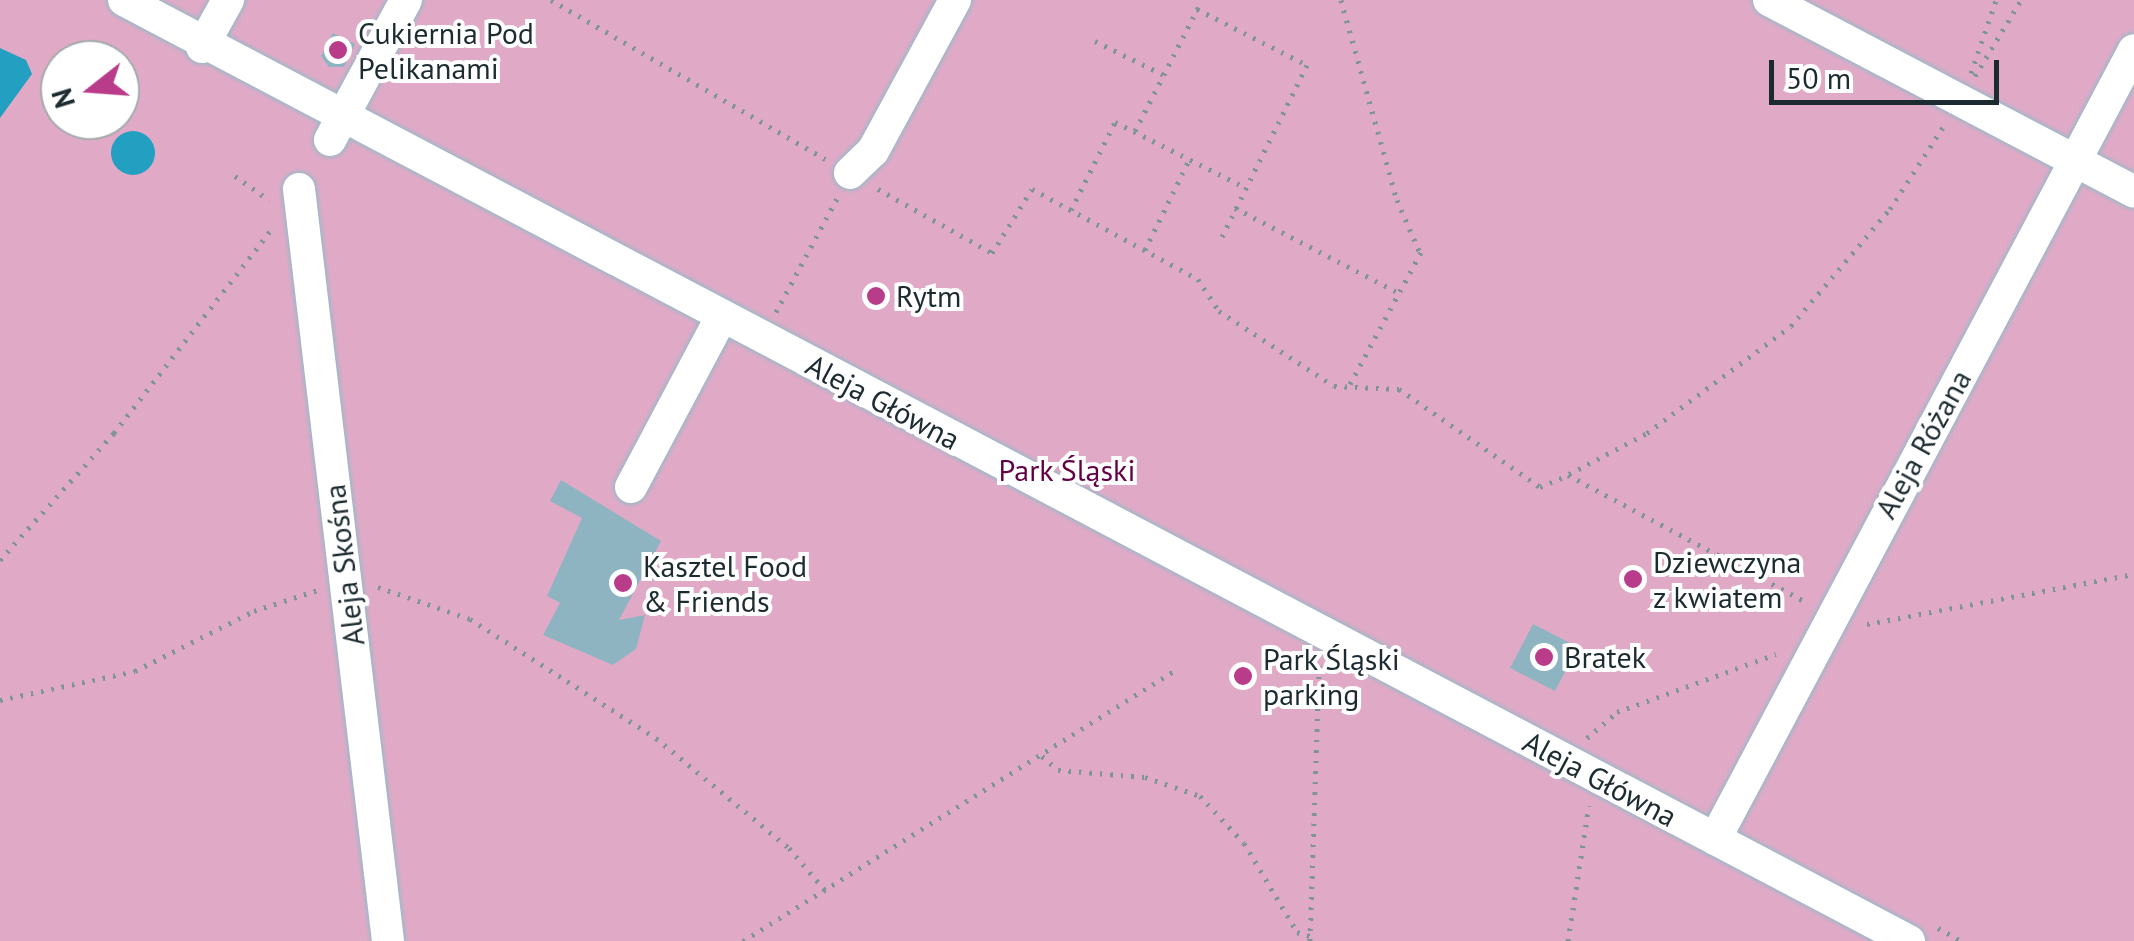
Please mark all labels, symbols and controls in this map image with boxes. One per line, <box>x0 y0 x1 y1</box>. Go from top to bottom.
place label: Cukiernia Pod Pelikanami <box>358 15 534 86</box>
marker: Cukiernia Pod Pelikanami <box>327 39 349 61</box>
north arrow <box>40 40 140 140</box>
scale bar <box>1774 40 2004 102</box>
text: 50 m <box>1786 58 1851 97</box>
text: N <box>42 84 83 113</box>
place label: Rytm <box>896 278 961 314</box>
marker: Rytm <box>865 285 887 307</box>
street label: Aleja Główna <box>800 347 966 457</box>
street label: Aleja Różana <box>1867 364 1979 524</box>
park label: Park Śląski <box>998 452 1136 488</box>
street label: Aleja Skośna <box>316 482 372 648</box>
place label: Dziewczyna z kwiatem <box>1653 544 1801 614</box>
place label: Kasztel Food & Friends <box>643 548 807 618</box>
marker: Dziewczyna z kwiatem <box>1622 568 1644 590</box>
marker: Kasztel Food & Friends <box>612 572 634 594</box>
place label: Bratek <box>1564 639 1646 675</box>
place label: Park Śląski parking <box>1263 641 1401 712</box>
marker: Bratek <box>1533 646 1555 668</box>
marker: Park Śląski parking <box>1232 665 1254 687</box>
street label: Aleja Główna <box>1517 724 1683 834</box>

